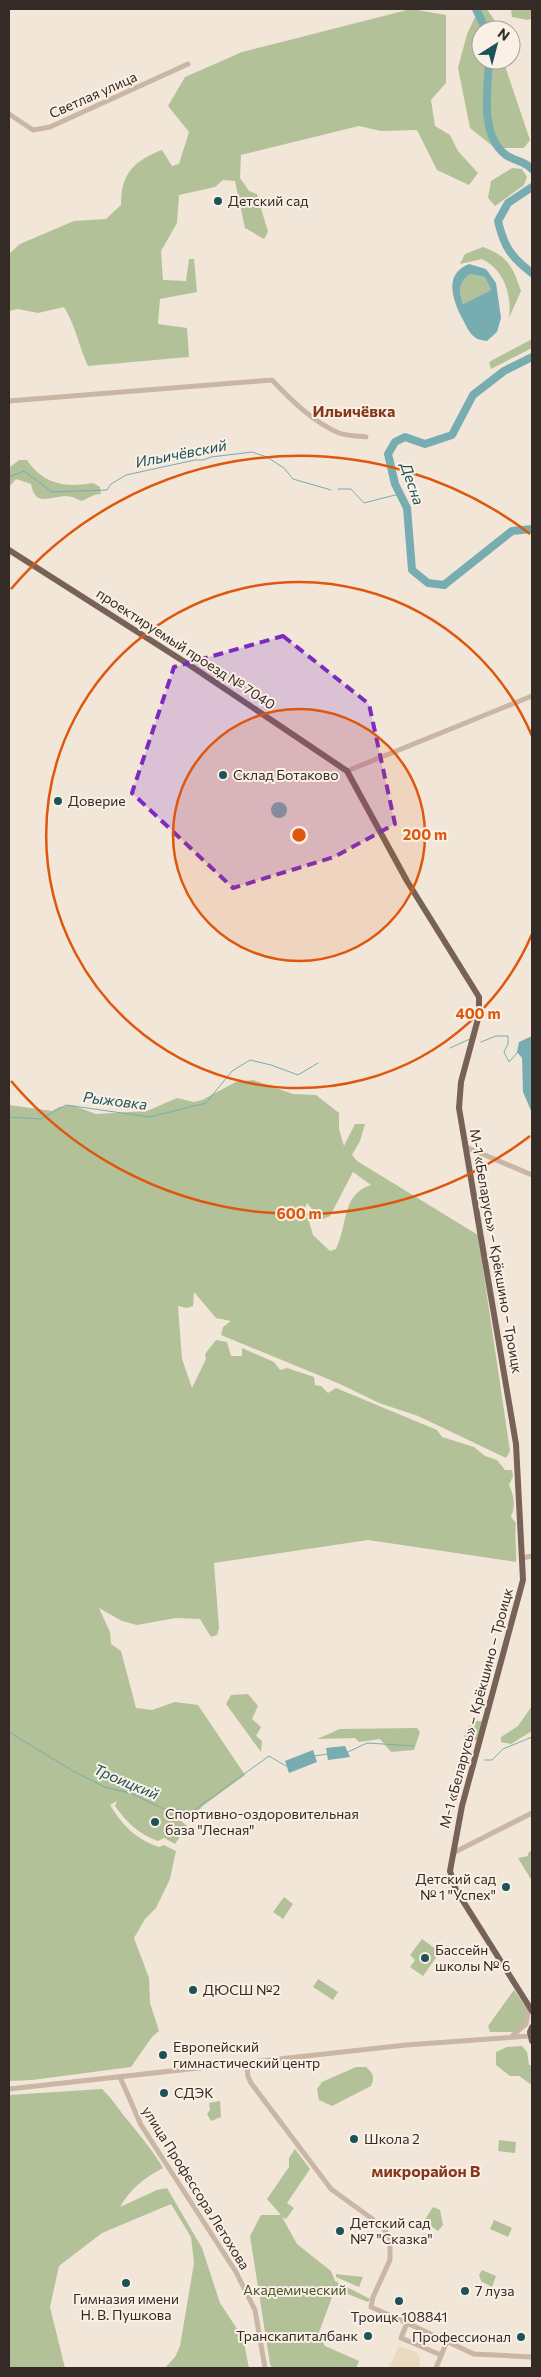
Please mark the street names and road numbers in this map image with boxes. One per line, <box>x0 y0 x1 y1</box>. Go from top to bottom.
street label: Светлая улица <box>46 68 139 122</box>
street label: проектируемый проезд № 7040 <box>94 584 279 713</box>
street label: М-1 «Беларусь» – Крёкшино – Троицк <box>467 1127 526 1375</box>
street label: М-1 «Беларусь» – Крёкшино – Троицк <box>435 1585 516 1830</box>
street label: улица Профессора Летохова <box>139 2103 254 2273</box>

